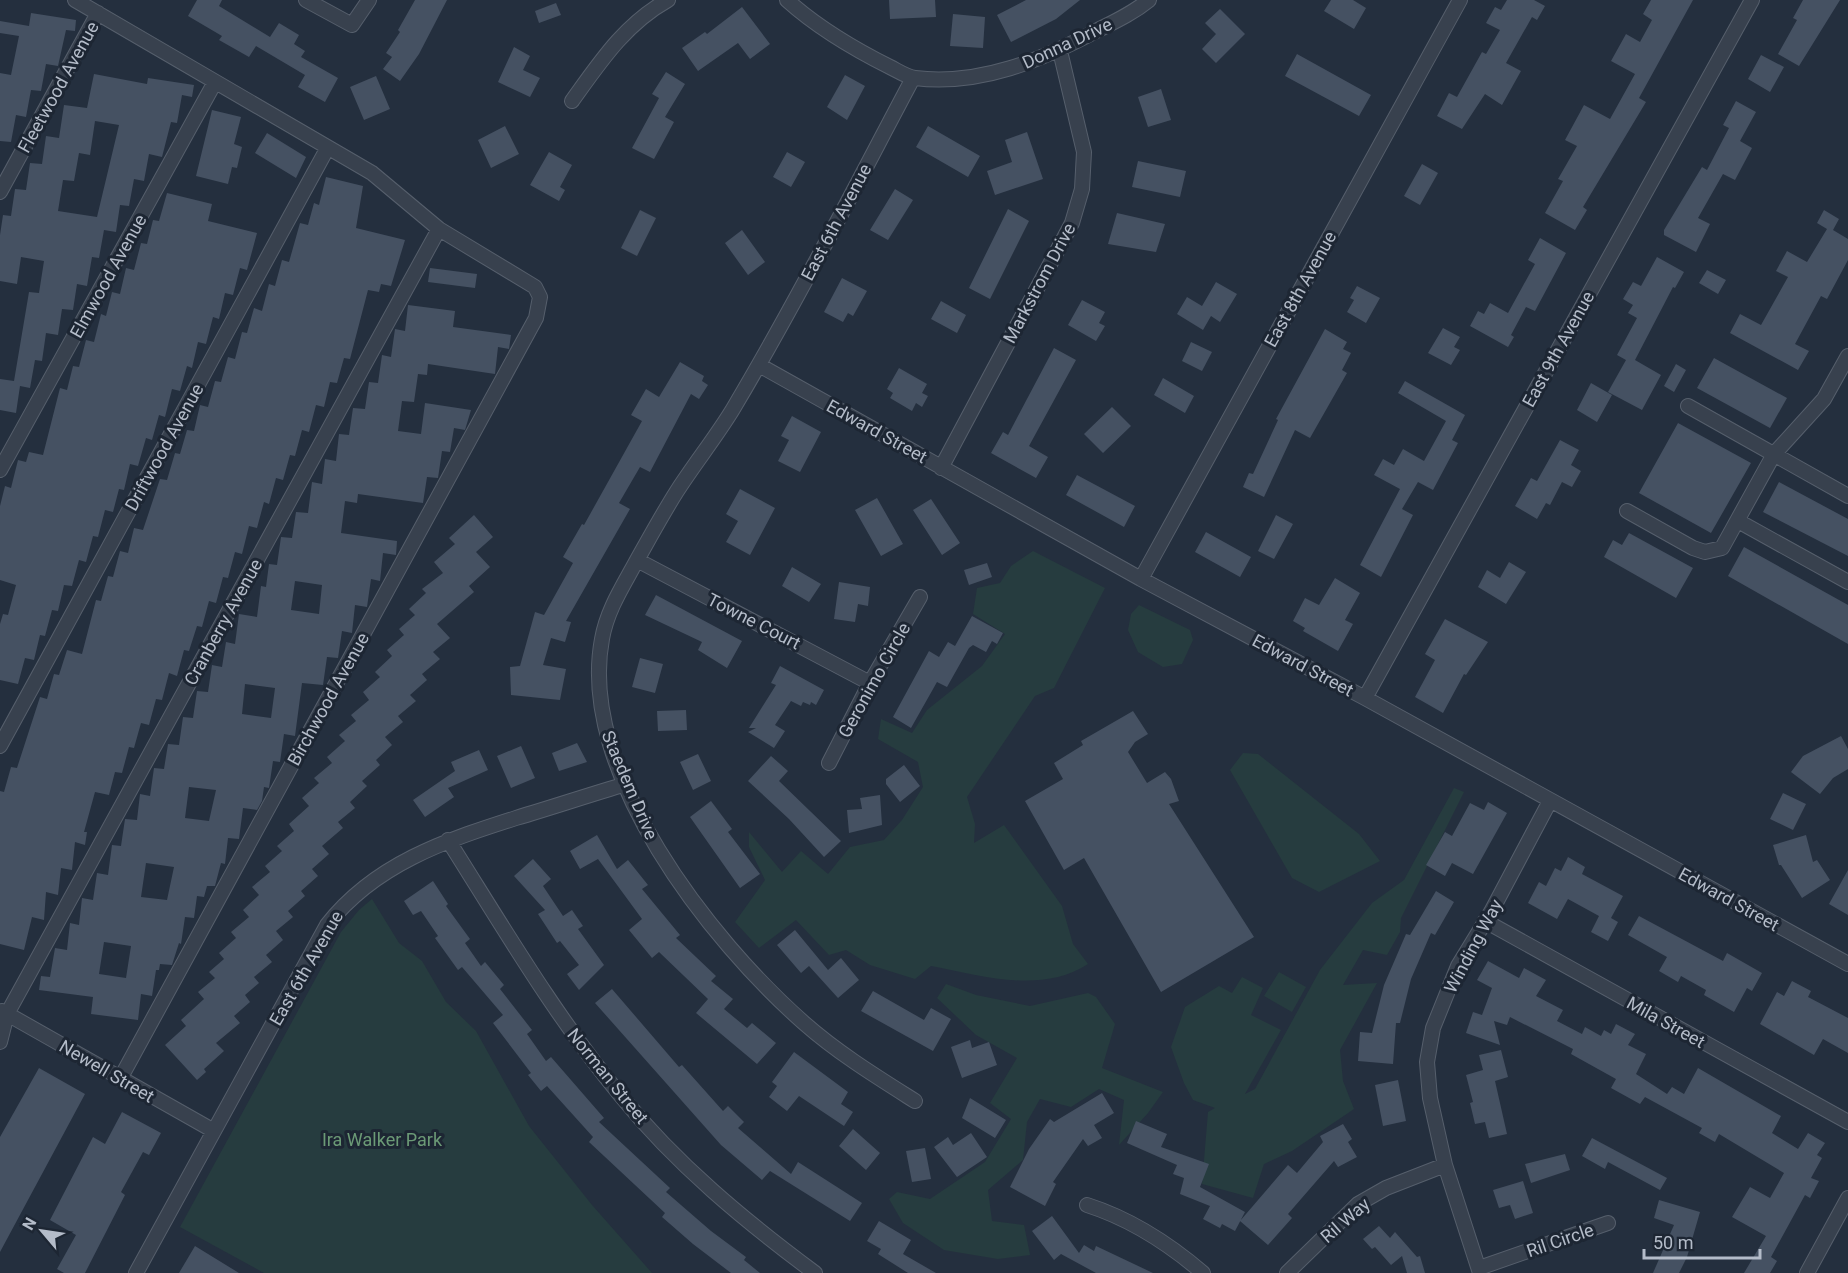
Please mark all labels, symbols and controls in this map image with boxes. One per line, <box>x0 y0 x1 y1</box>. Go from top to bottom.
street label: Donna Drive <box>1019 13 1115 73</box>
street label: Fleetwood Avenue <box>13 18 103 156</box>
street label: East 6th Avenue <box>796 160 876 284</box>
street label: Elmwood Avenue <box>65 211 151 341</box>
street label: Markstrom Drive <box>999 219 1079 347</box>
street label: East 8th Avenue <box>1260 228 1340 350</box>
street label: East 9th Avenue <box>1518 288 1598 410</box>
street label: Driftwood Avenue <box>120 380 208 514</box>
street label: Edward Street <box>823 395 931 467</box>
street label: Cranberry Avenue <box>180 555 266 689</box>
street label: Towne Court <box>704 589 804 654</box>
street label: Geronimo Circle <box>834 619 914 741</box>
street label: Birchwood Avenue <box>283 629 373 769</box>
street label: Edward Street <box>1249 630 1357 701</box>
street label: Staedem Drive <box>598 727 662 843</box>
street label: Edward Street <box>1675 863 1783 935</box>
street label: Winding Way <box>1440 895 1507 996</box>
street label: East 6th Avenue <box>265 907 347 1029</box>
street label: Mila Street <box>1623 992 1709 1052</box>
street label: Norman Street <box>563 1024 653 1128</box>
street label: Newell Street <box>56 1035 158 1107</box>
park label: Ira Walker Park <box>322 1129 443 1150</box>
street label: Ril Way <box>1316 1193 1374 1247</box>
north arrow <box>12 1201 72 1261</box>
text: N <box>18 1214 40 1234</box>
street label: Ril Circle <box>1524 1219 1596 1261</box>
scale bar <box>1644 1222 1760 1260</box>
text: 50 m <box>1653 1232 1693 1253</box>

